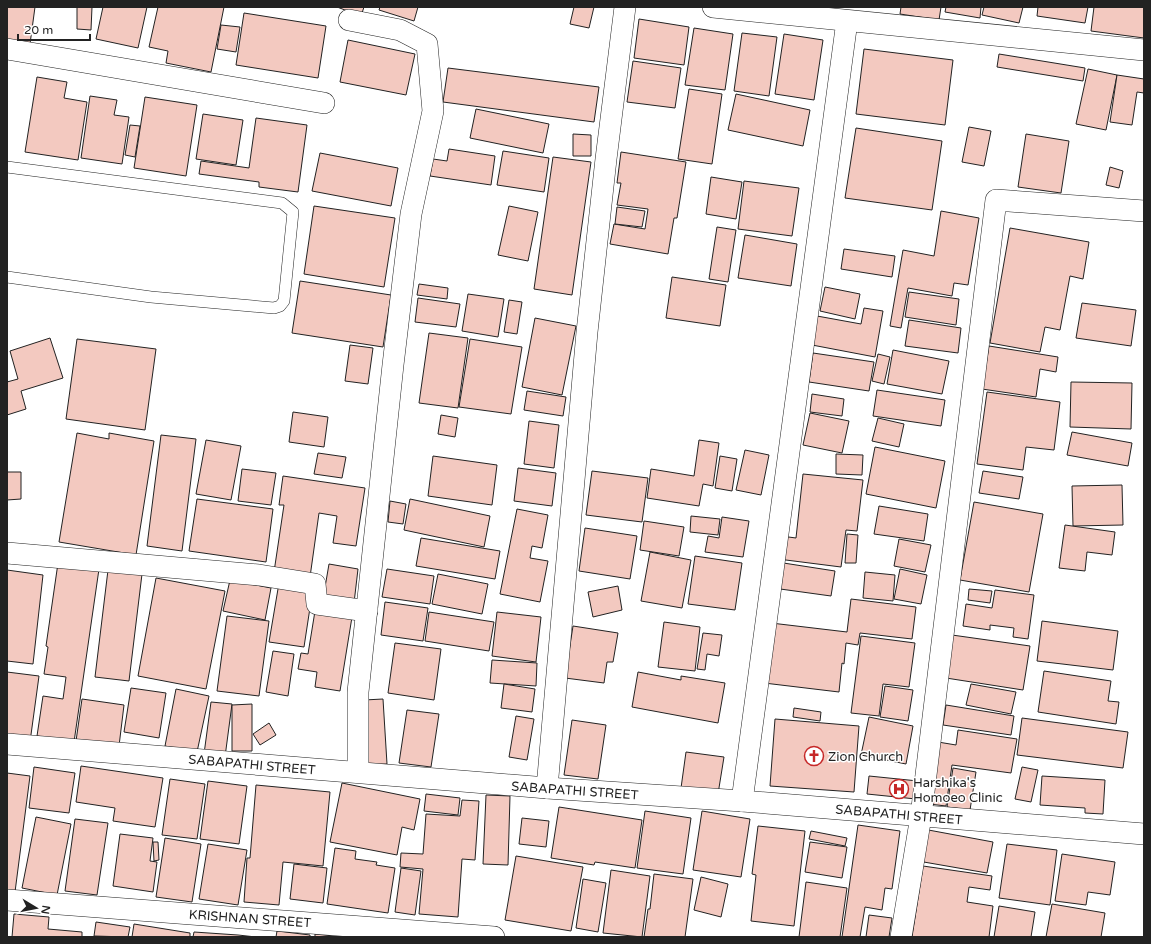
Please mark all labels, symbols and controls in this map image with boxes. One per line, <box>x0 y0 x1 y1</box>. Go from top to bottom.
scale bar <box>18 16 90 42</box>
text: 20 m <box>24 23 53 37</box>
church icon: Zion Church <box>803 745 825 767</box>
place label: Zion Church <box>828 749 903 765</box>
street label: SABAPATHI STREET <box>188 751 316 779</box>
place label: Harshika's Homoeo Clinic <box>913 775 1003 806</box>
hospital icon: Harshika's Homoeo Clinic <box>888 778 910 800</box>
street label: SABAPATHI STREET <box>511 779 639 803</box>
street label: SABAPATHI STREET <box>835 801 963 829</box>
north arrow <box>16 888 56 928</box>
text: N <box>38 904 53 915</box>
street label: KRISHNAN STREET <box>188 907 312 931</box>

